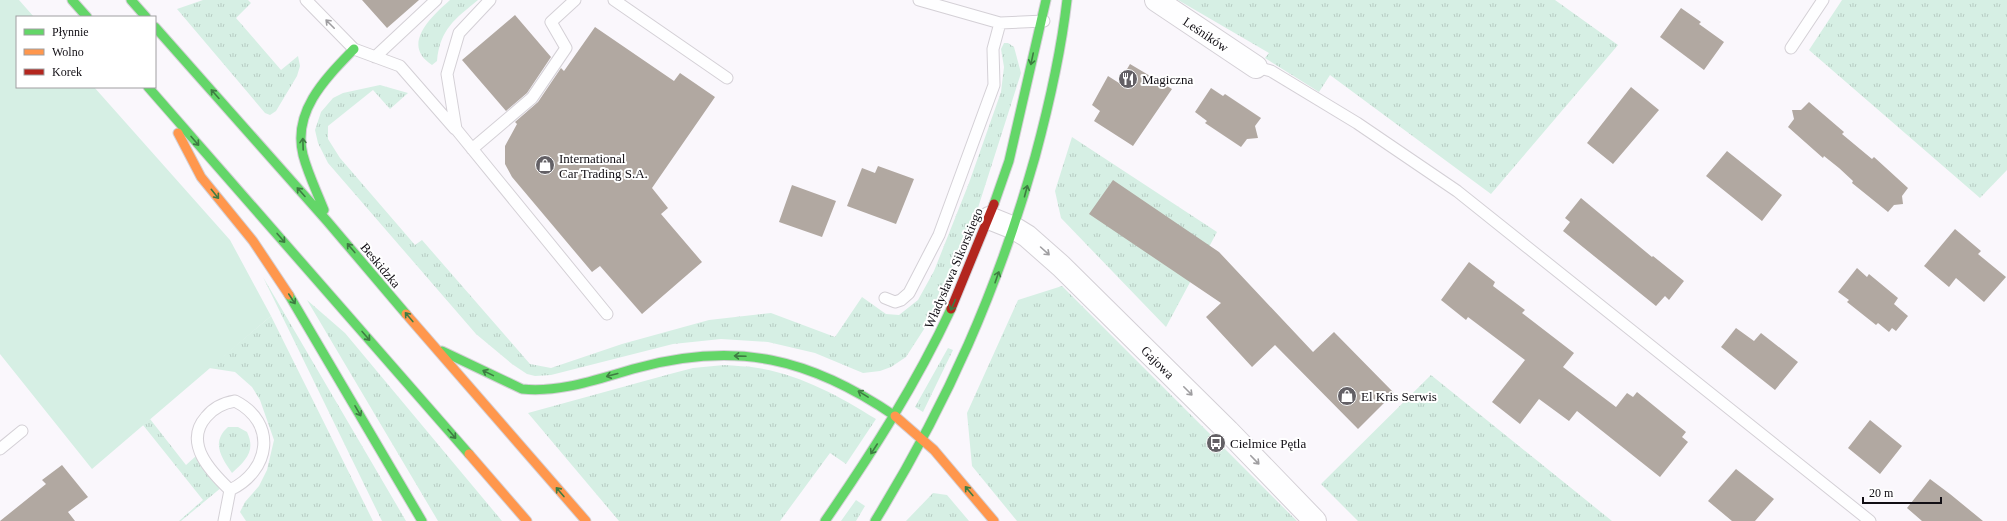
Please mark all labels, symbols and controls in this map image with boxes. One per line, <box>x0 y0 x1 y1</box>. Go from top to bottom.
street label: Leśników <box>1180 14 1232 55</box>
legend <box>16 16 156 88</box>
one-way arrow <box>325 19 335 29</box>
text: Płynnie <box>52 25 89 39</box>
text: Wolno <box>52 45 84 59</box>
one-way arrow <box>1028 53 1036 66</box>
text: Korek <box>52 65 82 79</box>
restaurant icon: Magiczna <box>1117 68 1139 90</box>
place label: Magiczna <box>1142 72 1193 87</box>
one-way arrow <box>211 90 220 100</box>
one-way arrow <box>190 135 199 145</box>
one-way arrow <box>299 138 306 151</box>
place label: International Car Trading S.A. <box>559 151 648 181</box>
shop icon: International Car Trading S.A. <box>534 154 556 176</box>
one-way arrow <box>1023 184 1030 197</box>
one-way arrow <box>297 186 306 197</box>
one-way arrow <box>211 189 220 200</box>
street label: Władysława Sikorskiego <box>921 206 986 331</box>
one-way arrow <box>276 233 285 244</box>
street label: Beskidzka <box>357 240 404 291</box>
one-way arrow <box>346 243 355 254</box>
one-way arrow <box>1040 247 1050 256</box>
one-way arrow <box>994 271 1002 283</box>
one-way arrow <box>288 293 296 304</box>
one-way arrow <box>949 299 956 311</box>
one-way arrow <box>404 312 413 322</box>
one-way arrow <box>362 331 371 341</box>
street label: Gajowa <box>1138 343 1177 382</box>
one-way arrow <box>734 352 747 359</box>
one-way arrow <box>482 369 494 376</box>
one-way arrow <box>606 372 619 379</box>
shop icon: El Kris Serwis <box>1336 385 1358 407</box>
one-way arrow <box>1183 386 1193 396</box>
one-way arrow <box>857 389 869 397</box>
place label: El Kris Serwis <box>1361 389 1437 404</box>
one-way arrow <box>354 405 362 417</box>
one-way arrow <box>447 429 457 439</box>
bus stop icon: Cielmice Pętla <box>1205 432 1227 454</box>
place label: Cielmice Pętla <box>1230 436 1306 451</box>
one-way arrow <box>870 443 878 454</box>
one-way arrow <box>1251 455 1260 465</box>
scale bar <box>1863 479 1941 505</box>
one-way arrow <box>556 486 565 497</box>
one-way arrow <box>964 486 973 497</box>
text: 20 m <box>1869 486 1894 500</box>

